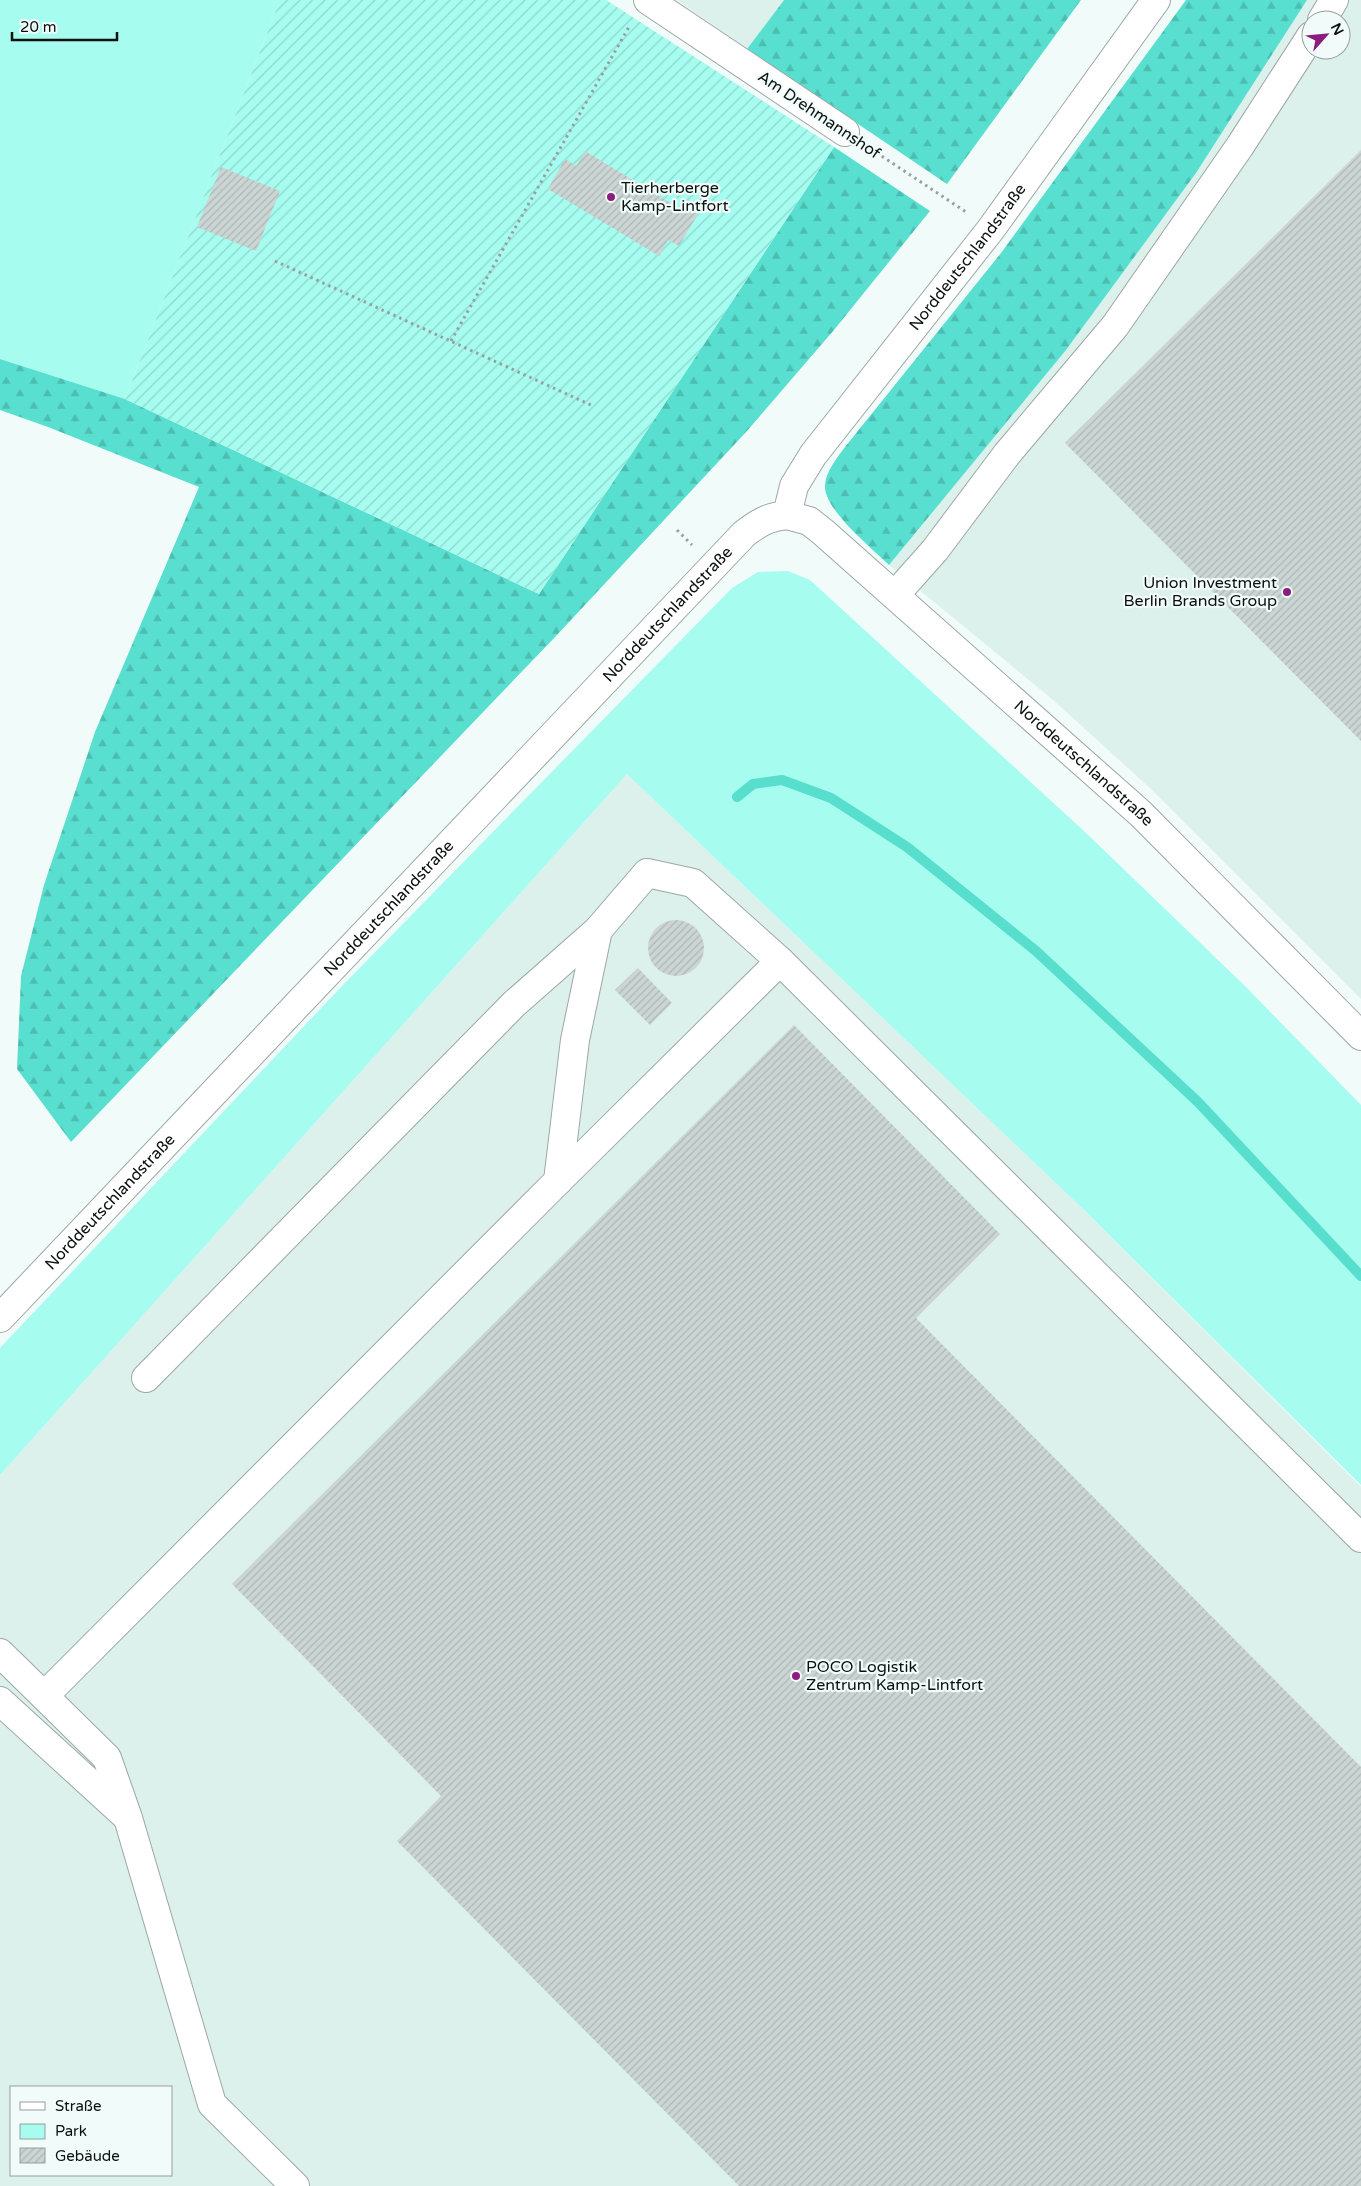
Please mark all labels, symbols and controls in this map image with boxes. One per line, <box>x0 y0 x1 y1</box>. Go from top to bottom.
scale bar <box>12 10 118 42</box>
north arrow <box>1301 10 1351 60</box>
text: 20 m <box>20 18 57 36</box>
text: N <box>1327 20 1347 38</box>
street label: Am Drehmannshof <box>754 67 885 164</box>
place label: Tierherberge Kamp-Lintfort <box>621 178 729 216</box>
street label: Norddeutschlandstraße <box>905 180 1030 335</box>
marker: Tierherberge Kamp-Lintfort <box>605 191 617 203</box>
street label: Norddeutschlandstraße <box>599 542 737 687</box>
place label: Union Investment Berlin Brands Group <box>1124 573 1277 611</box>
marker: Union Investment Berlin Brands Group <box>1281 586 1293 598</box>
street label: Norddeutschlandstraße <box>1010 696 1157 830</box>
street label: Norddeutschlandstraße <box>320 836 458 980</box>
street label: Norddeutschlandstraße <box>41 1130 179 1274</box>
place label: POCO Logistik Zentrum Kamp-Lintfort <box>806 1657 983 1695</box>
marker: POCO Logistik Zentrum Kamp-Lintfort <box>790 1670 802 1682</box>
legend <box>10 2086 172 2176</box>
text: Straße <box>55 2097 101 2115</box>
text: Park <box>55 2122 87 2140</box>
text: Gebäude <box>55 2147 120 2165</box>

